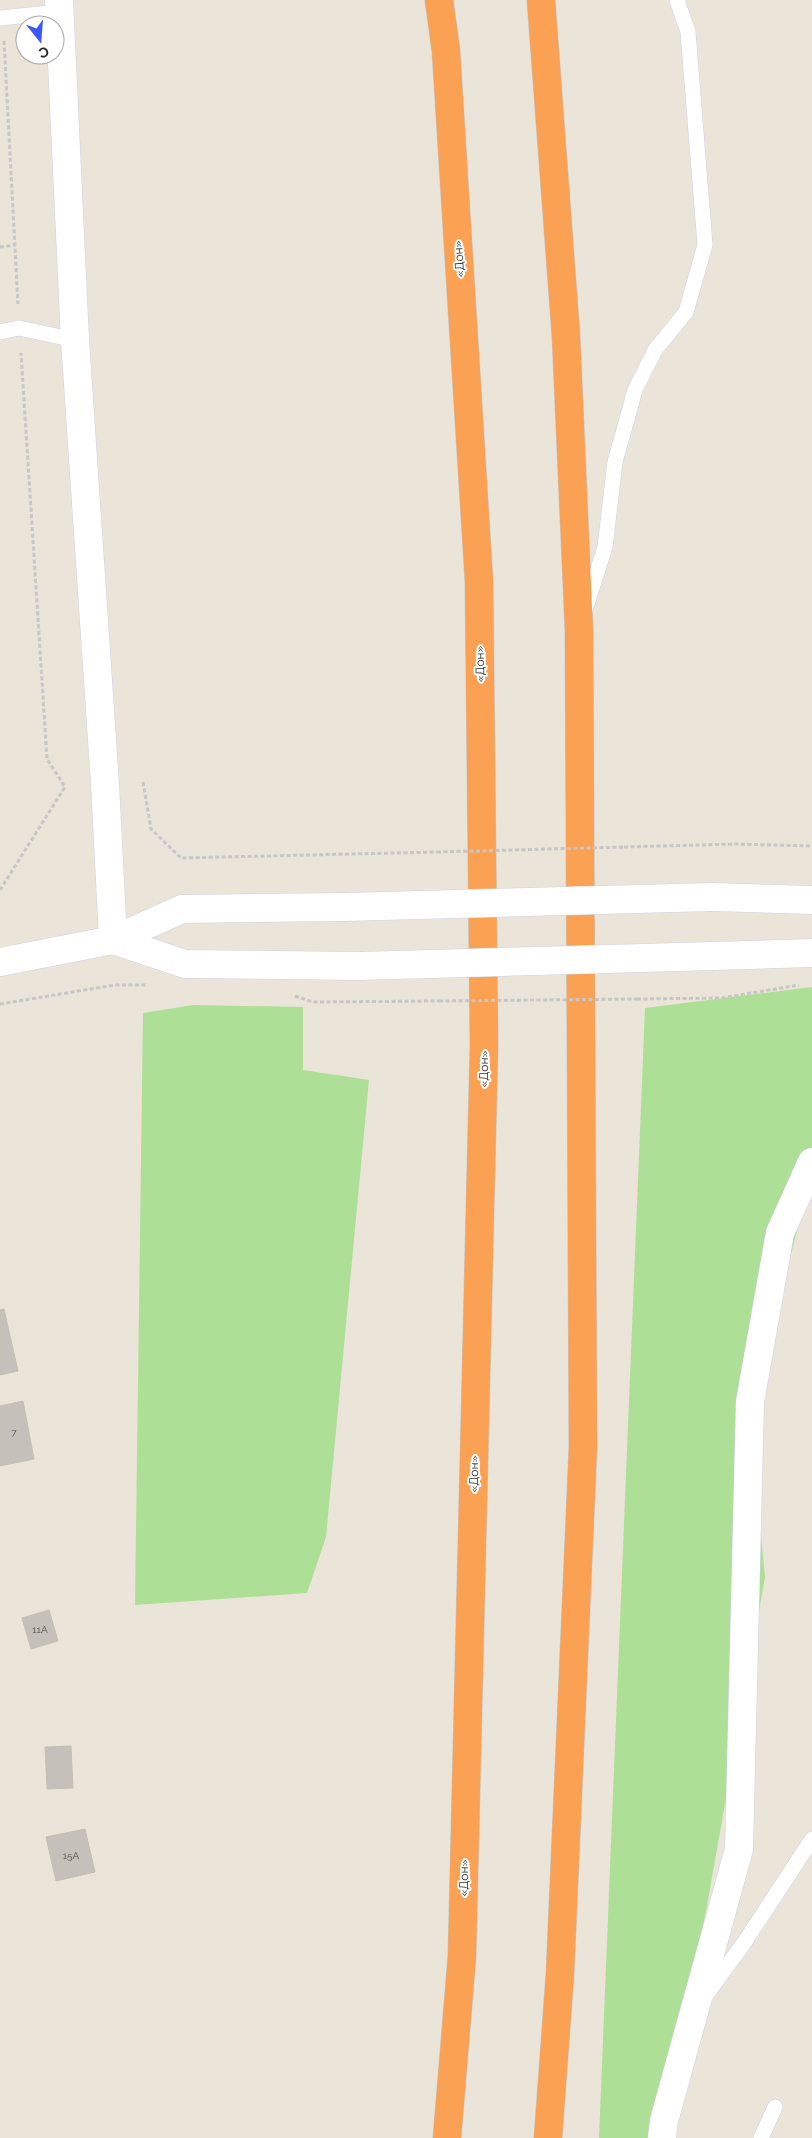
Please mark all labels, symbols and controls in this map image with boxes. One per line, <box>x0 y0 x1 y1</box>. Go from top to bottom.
north arrow <box>15 15 65 65</box>
text: С <box>36 43 51 62</box>
street label: «Дон» <box>451 240 467 278</box>
street label: «Дон» <box>473 645 487 683</box>
street label: «Дон» <box>477 1050 491 1088</box>
house number: 7 <box>11 1427 17 1438</box>
street label: «Дон» <box>467 1455 481 1493</box>
house number: 11А <box>32 1624 48 1635</box>
house number: 15А <box>63 1850 79 1861</box>
street label: «Дон» <box>457 1859 471 1897</box>

